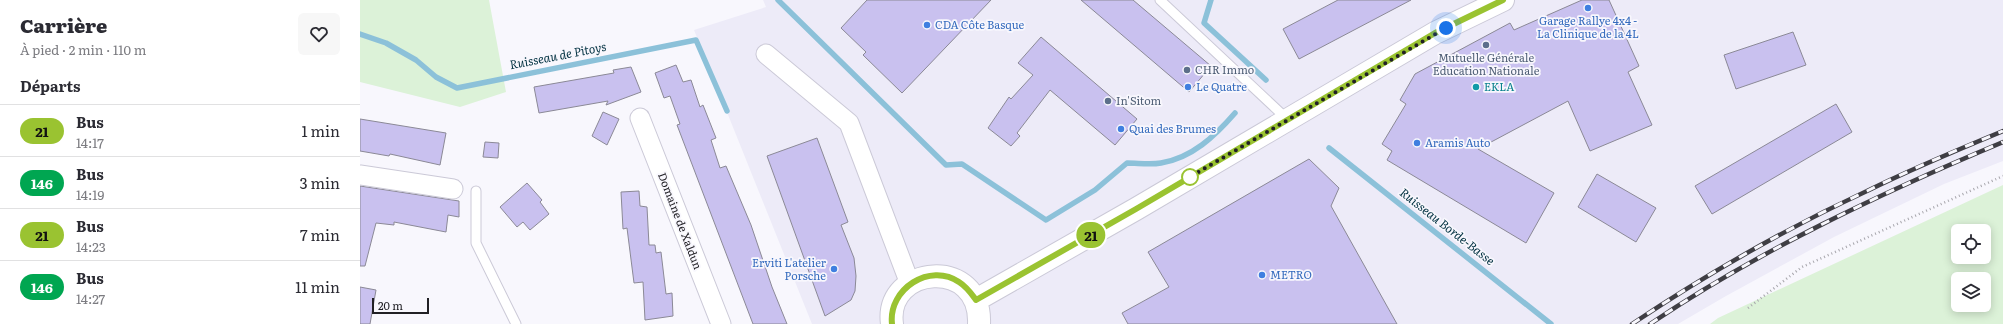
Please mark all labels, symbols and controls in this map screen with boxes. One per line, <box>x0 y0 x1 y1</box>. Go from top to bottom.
marker: Garage Rallye 4x4 - La Clinique de la 4L <box>1583 3 1593 13</box>
text: Carrière <box>20 11 107 39</box>
place label: Garage Rallye 4x4 - La Clinique de la 4L <box>1537 12 1639 41</box>
button: heart <box>298 13 340 55</box>
place label: CDA Côte Basque <box>935 16 1025 32</box>
your location <box>1436 18 1456 38</box>
marker: CDA Côte Basque <box>922 20 932 30</box>
water label: Ruisseau de Pitoys <box>508 37 608 73</box>
text: À pied · 2 min · 110 m <box>20 40 146 59</box>
marker: Mutuelle Générale Education Nationale <box>1481 40 1491 50</box>
place label: Mutuelle Générale Education Nationale <box>1433 49 1540 78</box>
place label: CHR Immo <box>1195 61 1254 77</box>
marker: CHR Immo <box>1182 65 1192 75</box>
text: Départs <box>20 74 80 97</box>
place label: Le Quatre <box>1196 78 1247 94</box>
place label: EKLA <box>1484 78 1514 94</box>
marker: Le Quatre <box>1183 82 1193 92</box>
marker: EKLA <box>1471 82 1481 92</box>
place label: In'Sitom <box>1116 92 1162 108</box>
marker: In'Sitom <box>1103 96 1113 106</box>
text: Bus <box>76 110 104 133</box>
text: 1 min <box>301 119 340 142</box>
place label: Quai des Brumes <box>1129 120 1216 136</box>
text: 21 <box>35 121 49 141</box>
marker: Quai des Brumes <box>1116 124 1126 134</box>
text: 14:17 <box>76 133 104 152</box>
place label: Aramis Auto <box>1425 134 1491 150</box>
marker: Aramis Auto <box>1412 138 1422 148</box>
text: Bus <box>76 162 104 185</box>
unlabelled marker <box>1181 168 1199 186</box>
street label: Domaine de Xaldun <box>655 170 707 271</box>
text: 3 min <box>299 171 340 194</box>
text: 146 <box>31 173 53 193</box>
water label: Ruisseau Borde-Basse <box>1396 183 1499 269</box>
text: 14:19 <box>76 185 104 204</box>
text: Bus <box>76 214 104 237</box>
line badge: 21 <box>1073 222 1109 248</box>
text: 7 min <box>300 223 340 246</box>
map controls <box>1951 224 1991 312</box>
button: locate <box>1951 224 1991 264</box>
text: 21 <box>35 225 49 245</box>
text: 21 <box>1084 225 1098 245</box>
text: 14:23 <box>76 237 106 256</box>
place label: Erviti L'atelier Porsche <box>752 254 827 283</box>
marker: Erviti L'atelier Porsche <box>829 264 839 274</box>
text: Bus <box>76 266 104 289</box>
place label: METRO <box>1270 266 1312 282</box>
marker: METRO <box>1257 270 1267 280</box>
button: layers <box>1951 272 1991 312</box>
text: 11 min <box>295 275 340 298</box>
text: 146 <box>31 277 53 297</box>
text: 14:27 <box>76 289 105 308</box>
scale bar <box>372 296 429 315</box>
text: 20 m <box>378 297 403 313</box>

